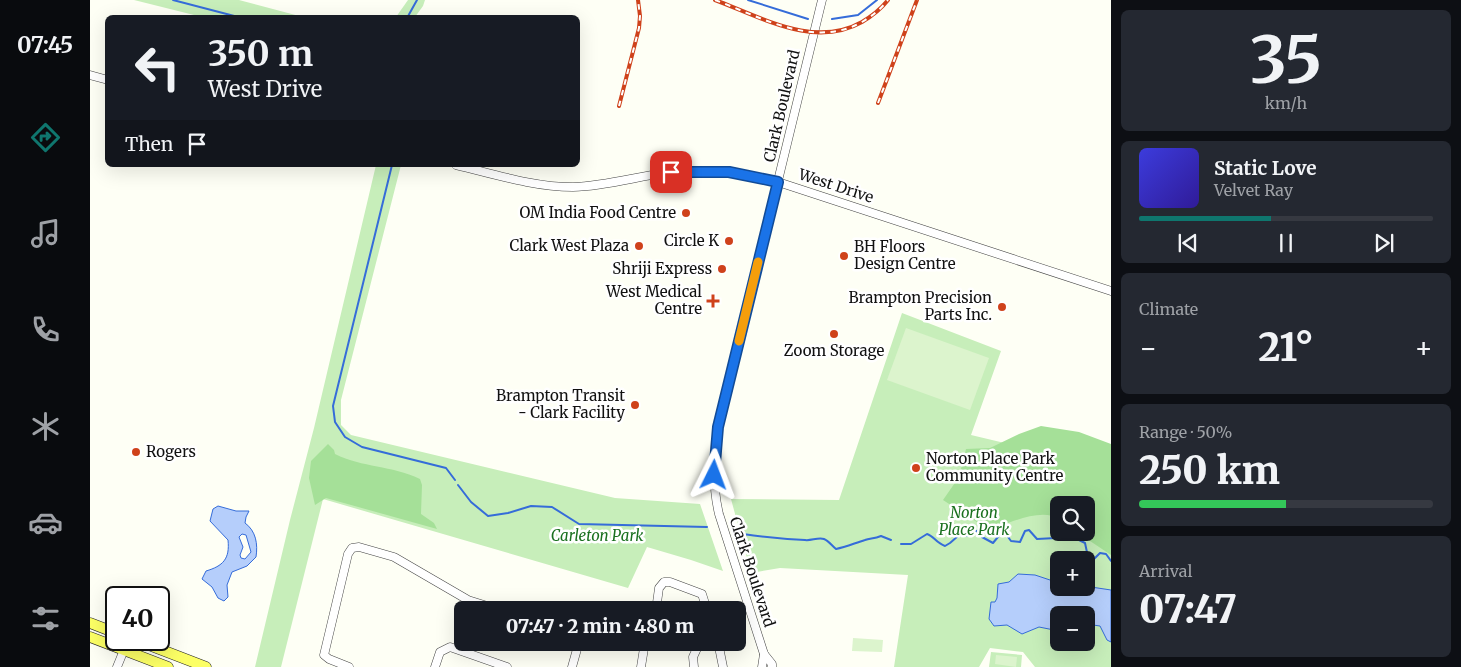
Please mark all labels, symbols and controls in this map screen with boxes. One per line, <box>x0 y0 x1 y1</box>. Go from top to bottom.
text: 35 <box>1250 19 1322 101</box>
text: 07:45 <box>17 31 73 59</box>
text: 350 m <box>208 32 313 76</box>
icon: left <box>125 35 190 100</box>
street label: Clark Boulevard <box>759 48 804 164</box>
text: West Drive <box>208 75 322 103</box>
text: km/h <box>1265 93 1307 113</box>
icon: directions <box>28 120 63 155</box>
icon: arrive <box>183 130 211 158</box>
text: Then <box>125 132 173 156</box>
pin <box>650 151 692 193</box>
text: Static Love <box>1214 156 1317 180</box>
icon: arrive <box>657 158 685 186</box>
street label: West Drive <box>795 164 876 207</box>
text: Velvet Ray <box>1214 180 1293 200</box>
place label: OM India Food Centre <box>519 203 676 222</box>
marker: OM India Food Centre <box>680 207 692 219</box>
icon: music <box>28 216 63 251</box>
icon: previous <box>1174 229 1202 257</box>
icon: pause <box>1272 229 1300 257</box>
icon: next <box>1370 229 1398 257</box>
place label: Circle K <box>664 231 719 250</box>
marker: Circle K <box>723 235 735 247</box>
place label: Clark West Plaza <box>509 236 629 255</box>
place label: BH Floors Design Centre <box>854 237 956 273</box>
marker: Clark West Plaza <box>633 240 645 252</box>
marker: BH Floors Design Centre <box>838 250 850 262</box>
place label: Shriji Express <box>612 259 712 278</box>
marker: Shriji Express <box>716 263 728 275</box>
place label: West Medical Centre <box>605 282 702 318</box>
place label: Brampton Precision Parts Inc. <box>849 288 992 324</box>
marker: West Medical Centre <box>706 294 720 308</box>
text: Climate <box>1139 299 1198 319</box>
marker: Brampton Precision Parts Inc. <box>996 301 1008 313</box>
icon: phone <box>28 312 63 347</box>
text: 21° <box>1258 324 1314 371</box>
marker: Zoom Storage <box>828 328 840 340</box>
text: − <box>1139 330 1158 366</box>
text: + <box>1414 330 1433 366</box>
place label: Zoom Storage <box>784 341 884 360</box>
place label: Brampton Transit - Clark Facility <box>496 386 625 422</box>
marker: Brampton Transit - Clark Facility <box>629 399 641 411</box>
icon: climate <box>28 409 63 444</box>
text: Range · 50% <box>1139 422 1232 442</box>
place label: Rogers <box>146 442 196 461</box>
marker: Rogers <box>130 446 142 458</box>
text: 250 km <box>1139 447 1280 494</box>
position arrow <box>687 448 739 500</box>
place label: Norton Place Park Community Centre <box>926 449 1063 485</box>
marker: Norton Place Park Community Centre <box>910 462 922 474</box>
map controls <box>1050 496 1095 651</box>
button: search <box>1050 496 1095 541</box>
park label: Norton Place Park <box>939 503 1010 539</box>
icon: car <box>28 505 63 540</box>
street label: Clark Boulevard <box>726 514 779 629</box>
park label: Carleton Park <box>551 526 644 545</box>
button: + <box>1050 551 1095 596</box>
text: Arrival <box>1139 561 1192 581</box>
speed limit sign: 40 <box>105 586 170 651</box>
text: 07:47 <box>1139 586 1237 633</box>
icon: filters <box>28 601 63 636</box>
button: − <box>1050 606 1095 651</box>
text: 07:47 · 2 min · 480 m <box>506 614 694 638</box>

